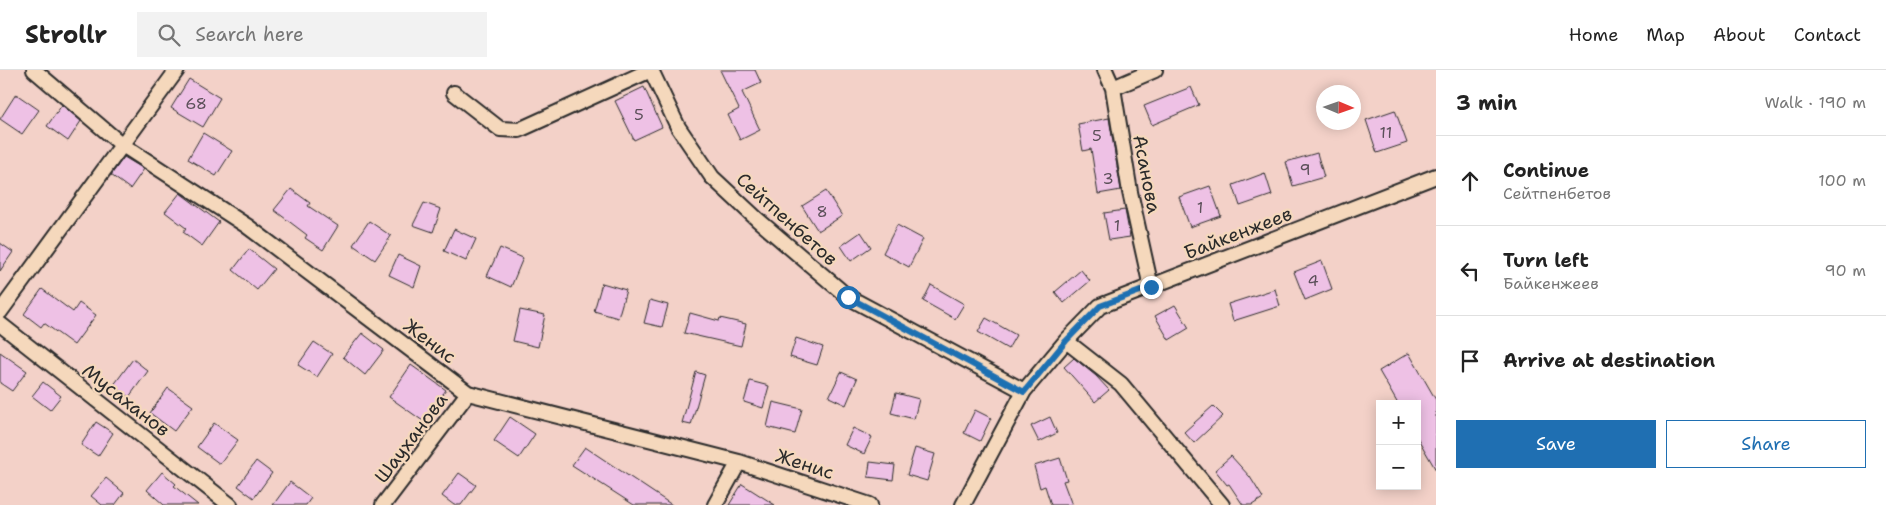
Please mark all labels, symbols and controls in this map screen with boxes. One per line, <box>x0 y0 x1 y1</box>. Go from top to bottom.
search box <box>137 12 487 57</box>
text: Strollr <box>25 19 107 51</box>
icon: search <box>155 21 183 49</box>
text: Search here <box>195 22 304 47</box>
text: Home <box>1569 23 1618 47</box>
text: Map <box>1646 23 1685 47</box>
text: About <box>1713 23 1766 47</box>
text: Contact <box>1794 23 1861 47</box>
north arrow <box>1316 85 1361 130</box>
text: 3 min <box>1456 89 1517 117</box>
text: Walk · 190 m <box>1764 92 1866 113</box>
house number: 68 <box>185 93 207 114</box>
house number: 5 <box>634 104 644 125</box>
house number: 11 <box>1380 122 1392 143</box>
house number: 5 <box>1092 125 1102 146</box>
street label: Асанова <box>1127 133 1167 216</box>
text: Continue <box>1503 158 1589 183</box>
house number: 9 <box>1299 159 1311 180</box>
street label: Сейтпенбетов <box>731 167 843 271</box>
icon: ahead <box>1456 167 1484 195</box>
house number: 3 <box>1102 168 1114 189</box>
text: 100 m <box>1818 170 1866 191</box>
text: Сейтпенбетов <box>1503 183 1611 204</box>
house number: 1 <box>1197 197 1203 218</box>
house number: 8 <box>816 201 828 222</box>
street label: Байкенжеев <box>1181 201 1295 265</box>
house number: 1 <box>1114 215 1120 236</box>
text: Turn left <box>1503 248 1589 273</box>
icon: left <box>1456 257 1484 285</box>
text: 90 m <box>1825 260 1866 281</box>
house number: 4 <box>1307 270 1319 291</box>
text: Байкенжеев <box>1503 273 1599 294</box>
route end <box>1140 276 1163 299</box>
route start <box>837 286 860 309</box>
street label: Женис <box>399 313 461 369</box>
icon: arrive <box>1456 347 1484 375</box>
text: Arrive at destination <box>1503 348 1715 373</box>
street label: Мусаханов <box>77 358 175 442</box>
street label: Шауханова <box>369 388 453 488</box>
map controls <box>1376 400 1421 490</box>
button: + <box>1376 400 1421 445</box>
button: Save <box>1456 420 1656 468</box>
button: Share <box>1666 420 1866 468</box>
street label: Женис <box>773 443 837 485</box>
button: − <box>1376 445 1421 490</box>

